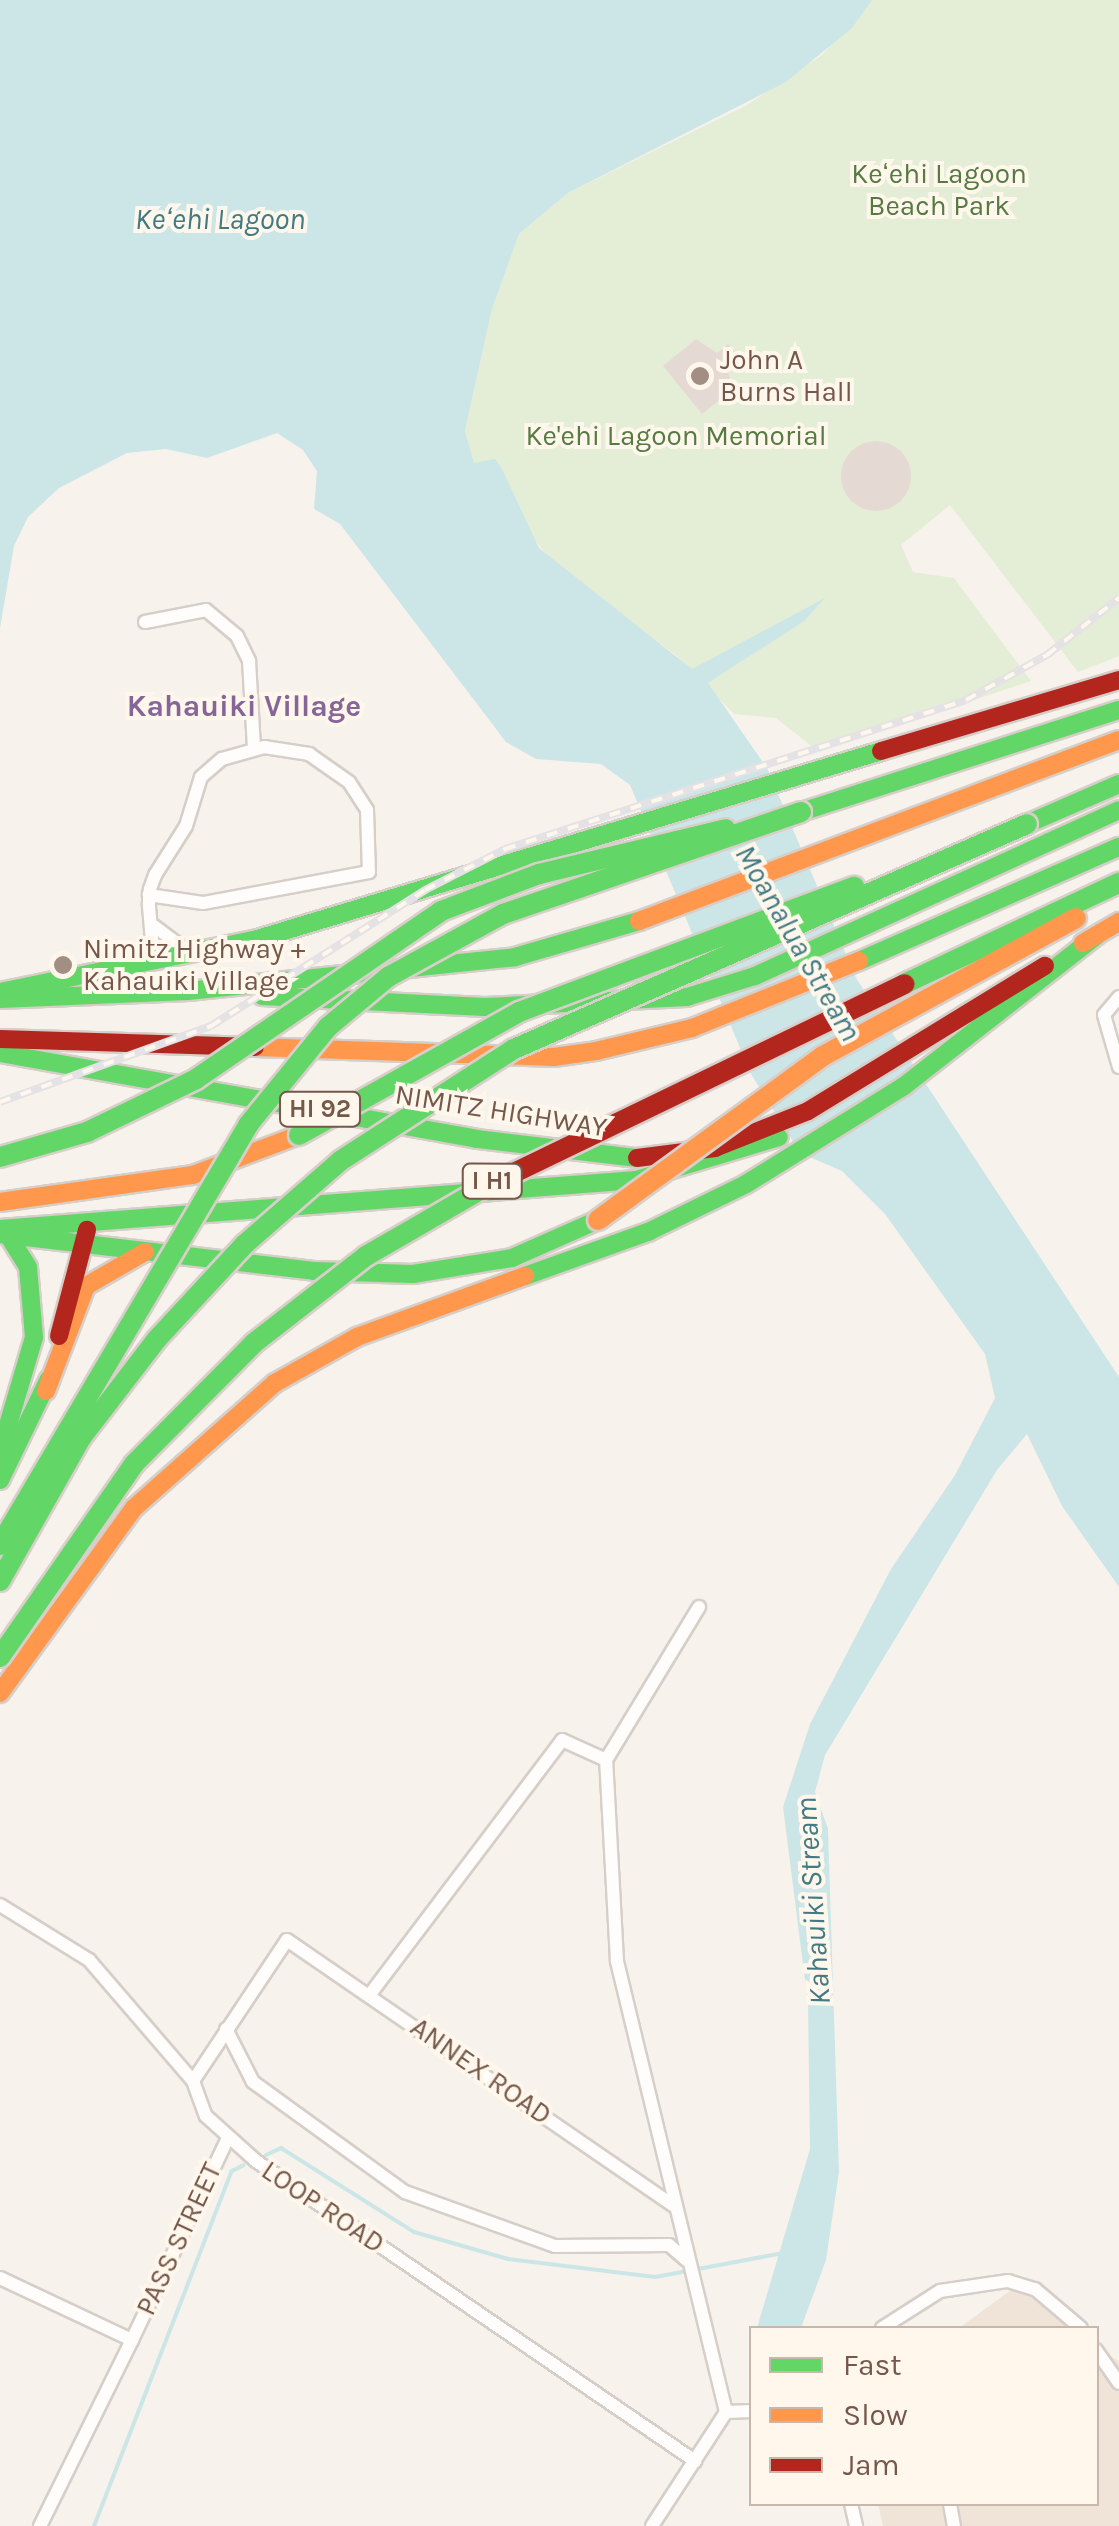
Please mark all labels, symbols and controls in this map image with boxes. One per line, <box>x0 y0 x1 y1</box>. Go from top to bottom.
park label: Keʻehi Lagoon Beach Park <box>851 157 1027 223</box>
water label: Keʻehi Lagoon <box>135 201 305 237</box>
place label: John A Burns Hall <box>720 343 853 409</box>
marker: John A Burns Hall <box>689 365 711 387</box>
park label: Ke'ehi Lagoon Memorial <box>525 419 827 453</box>
district label: Kahauiki Village <box>127 688 361 724</box>
water label: Moanalua Stream <box>727 838 869 1048</box>
place label: Nimitz Highway + Kahauiki Village <box>83 932 305 998</box>
marker: Nimitz Highway + Kahauiki Village <box>52 954 74 976</box>
street label: NIMITZ HIGHWAY <box>393 1078 609 1144</box>
road number: HI 92 <box>278 1089 362 1129</box>
road number: I H1 <box>460 1161 524 1201</box>
water label: Kahauiki Stream <box>788 1796 838 2006</box>
street label: ANNEX ROAD <box>404 2010 558 2132</box>
street label: LOOP ROAD <box>255 2154 391 2260</box>
street label: PASS STREET <box>129 2157 229 2321</box>
legend <box>749 2326 1099 2506</box>
text: Fast <box>843 2347 902 2383</box>
text: Slow <box>843 2397 908 2433</box>
text: Jam <box>843 2447 900 2483</box>

